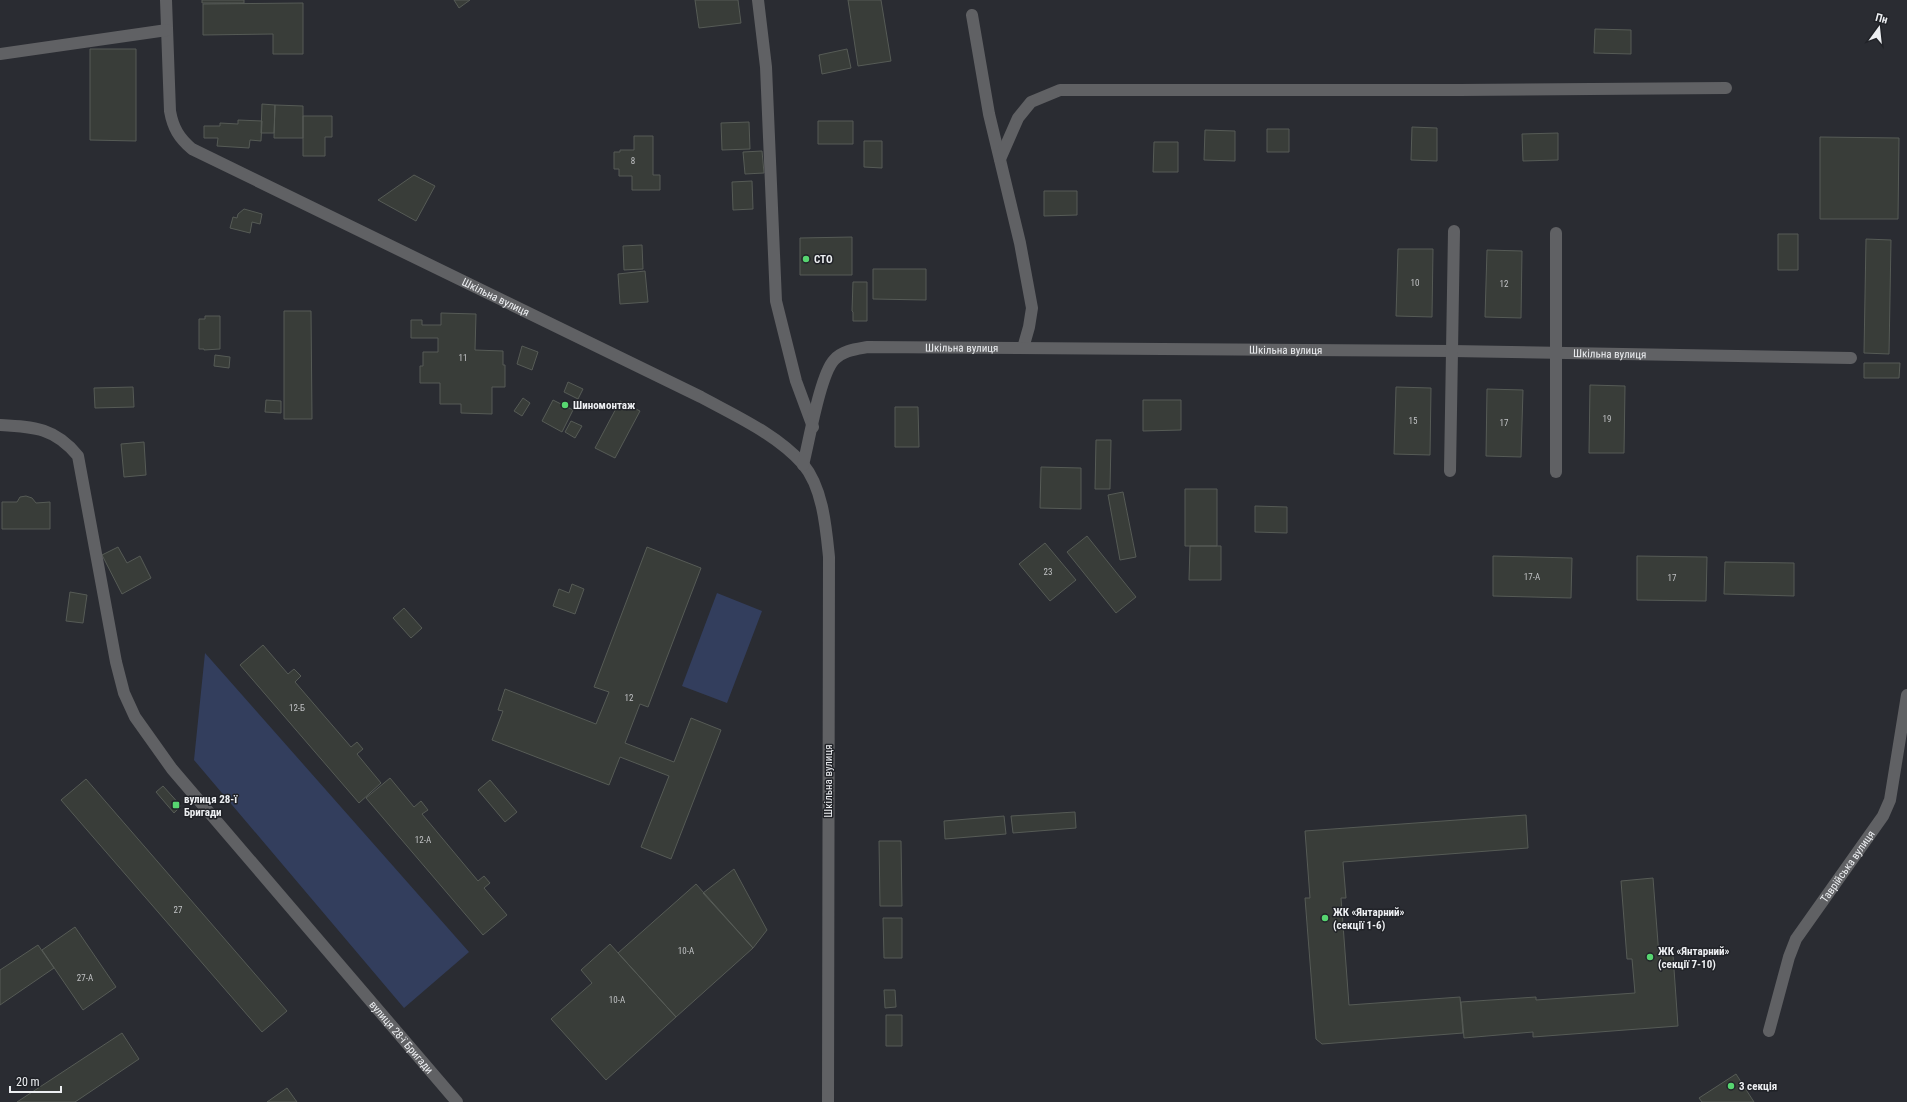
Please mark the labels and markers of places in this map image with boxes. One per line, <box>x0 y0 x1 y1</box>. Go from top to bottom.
place label: СТО <box>814 253 833 266</box>
marker: СТО <box>801 254 811 264</box>
place label: Шиномонтаж <box>573 399 636 412</box>
marker: Шиномонтаж <box>560 400 570 410</box>
place label: вулиця 28-ї Бригади <box>184 793 238 819</box>
marker: вулиця 28-ї Бригади <box>171 800 181 810</box>
place label: ЖК «Янтарний» (секції 1-6) <box>1333 906 1405 932</box>
marker: ЖК «Янтарний» (секції 1-6) <box>1320 913 1330 923</box>
place label: ЖК «Янтарний» (секції 7-10) <box>1658 945 1730 971</box>
marker: ЖК «Янтарний» (секції 7-10) <box>1645 952 1655 962</box>
place label: 3 секція <box>1739 1080 1777 1093</box>
marker: 3 секція <box>1726 1081 1736 1091</box>

